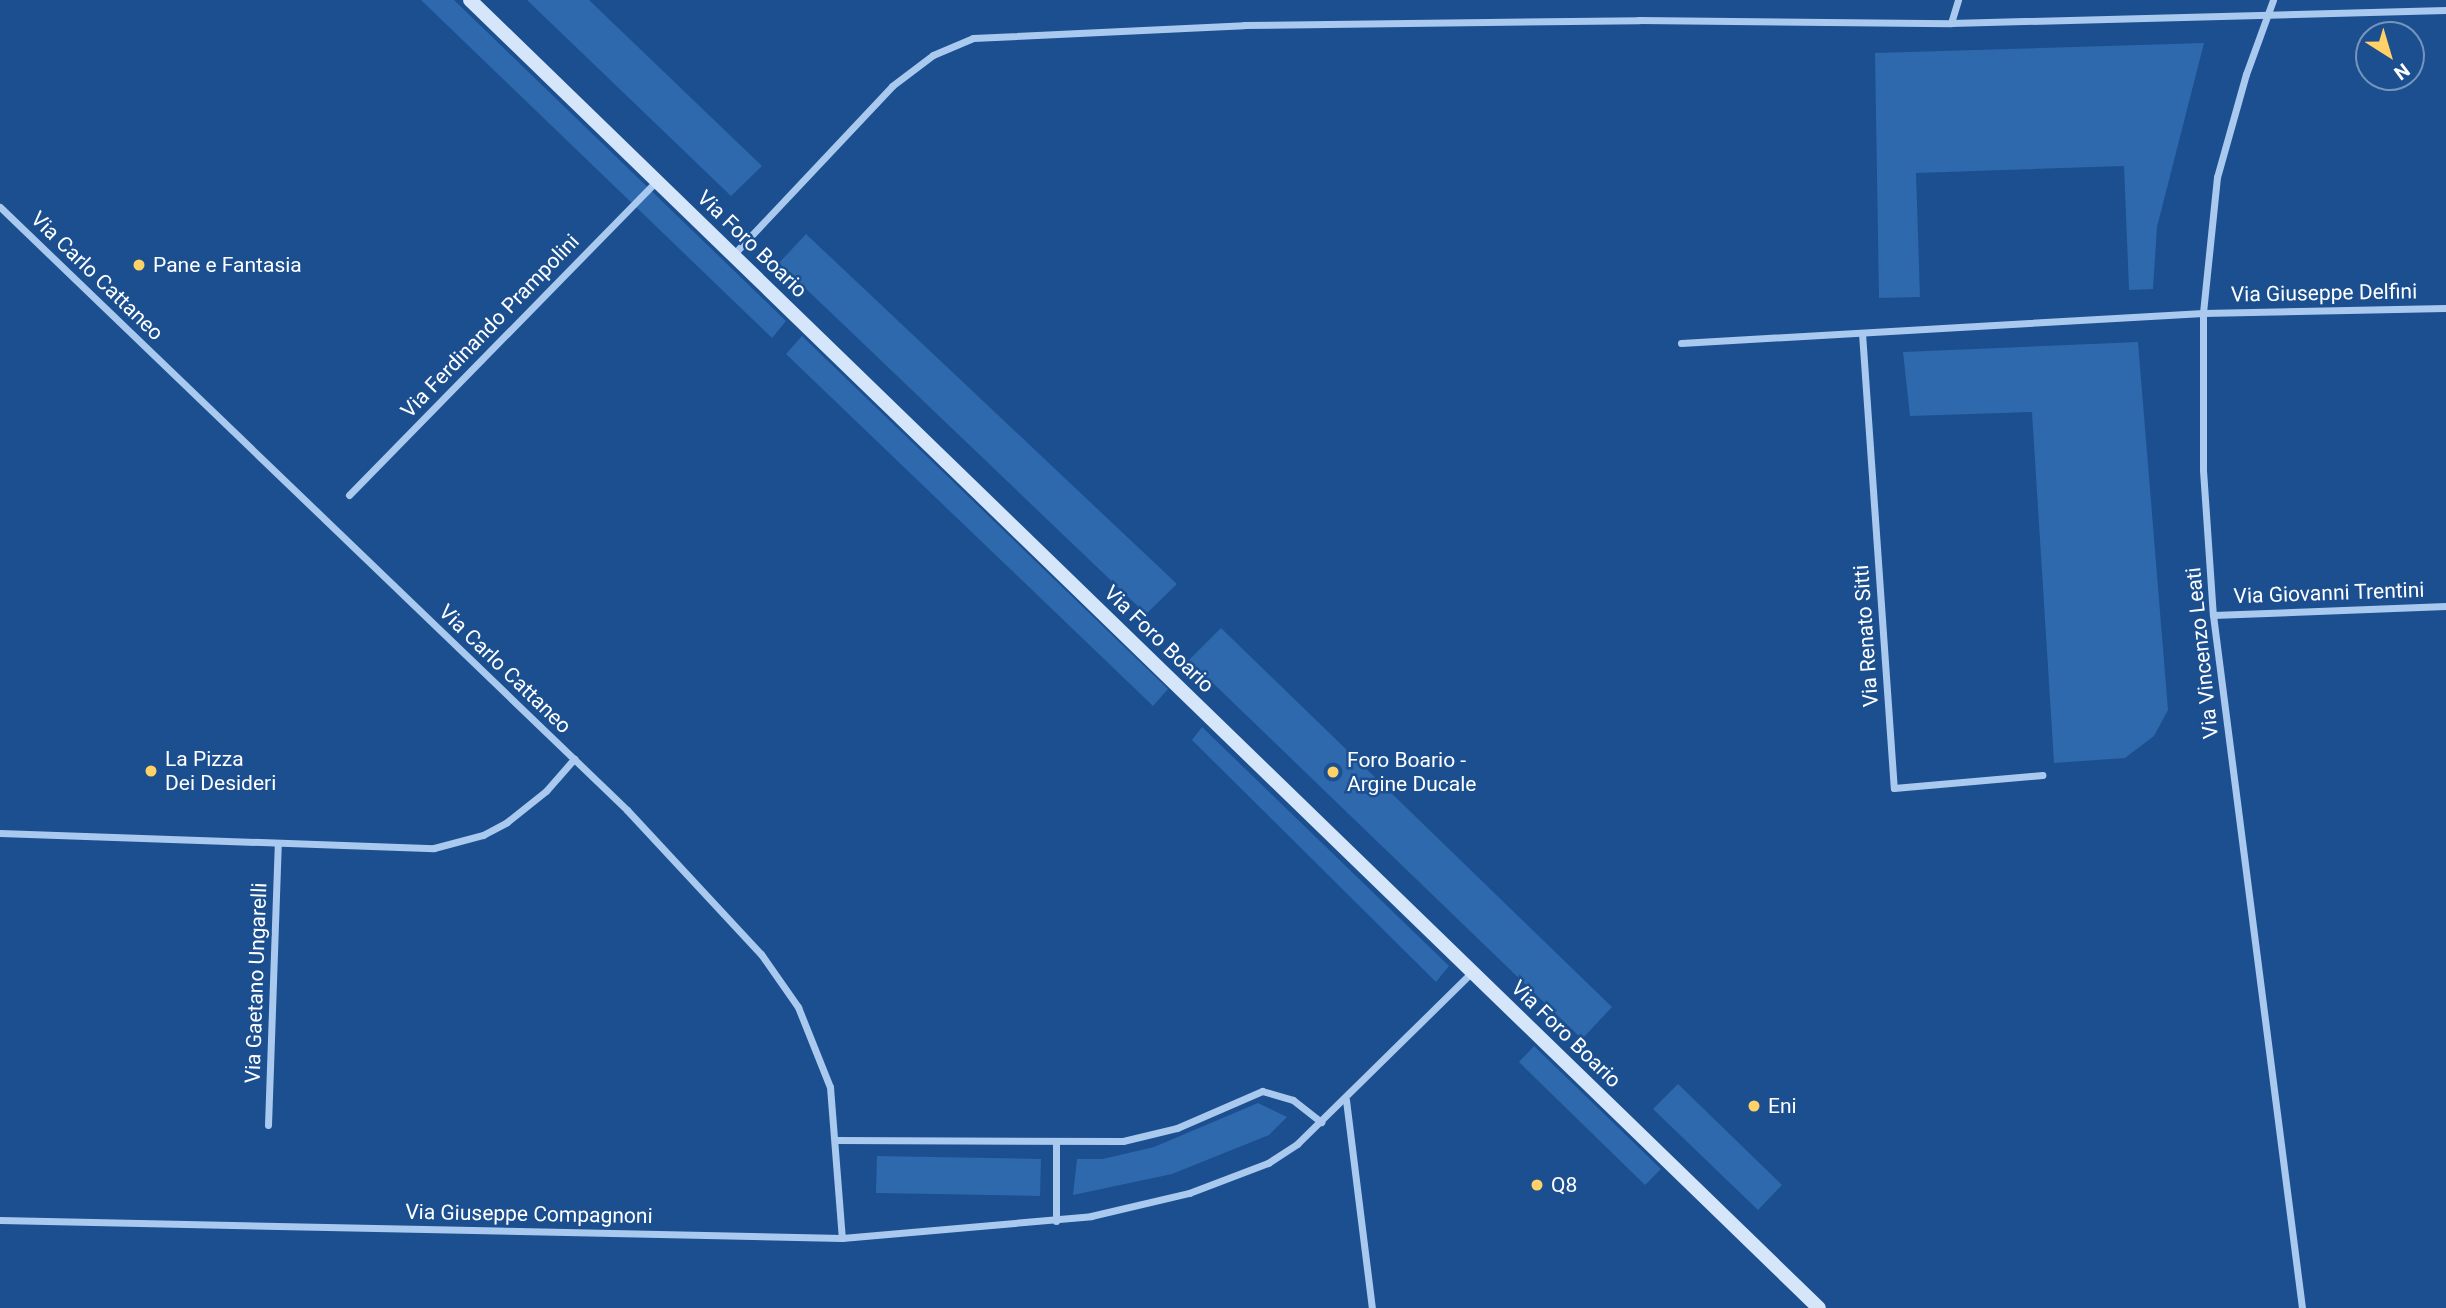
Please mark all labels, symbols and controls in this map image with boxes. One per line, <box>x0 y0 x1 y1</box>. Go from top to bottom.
north arrow <box>2355 21 2425 91</box>
text: N <box>2389 58 2414 85</box>
street label: Via Foro Boario <box>692 185 812 303</box>
street label: Via Carlo Cattaneo <box>25 206 169 346</box>
street label: Via Ferdinando Prampolini <box>396 229 584 423</box>
place label: Pane e Fantasia <box>153 252 302 278</box>
marker: Pane e Fantasia <box>131 257 147 273</box>
street label: Via Giuseppe Delfini <box>2231 279 2417 307</box>
street label: Via Renato Sitti <box>1848 564 1884 708</box>
street label: Via Vincenzo Leati <box>2180 566 2224 740</box>
street label: Via Giovanni Trentini <box>2233 577 2425 609</box>
street label: Via Foro Boario <box>1099 580 1219 698</box>
street label: Via Carlo Cattaneo <box>433 599 577 739</box>
place label: La Pizza Dei Desideri <box>165 746 276 796</box>
place label: Foro Boario - Argine Ducale <box>1347 747 1476 797</box>
marker: La Pizza Dei Desideri <box>143 763 159 779</box>
marker: Foro Boario - Argine Ducale <box>1325 764 1341 780</box>
street label: Via Gaetano Ungarelli <box>240 882 272 1084</box>
street label: Via Foro Boario <box>1506 975 1626 1093</box>
place label: Eni <box>1768 1093 1797 1119</box>
marker: Eni <box>1746 1098 1762 1114</box>
place label: Q8 <box>1551 1172 1577 1198</box>
marker: Q8 <box>1529 1177 1545 1193</box>
street label: Via Giuseppe Compagnoni <box>405 1199 653 1229</box>

